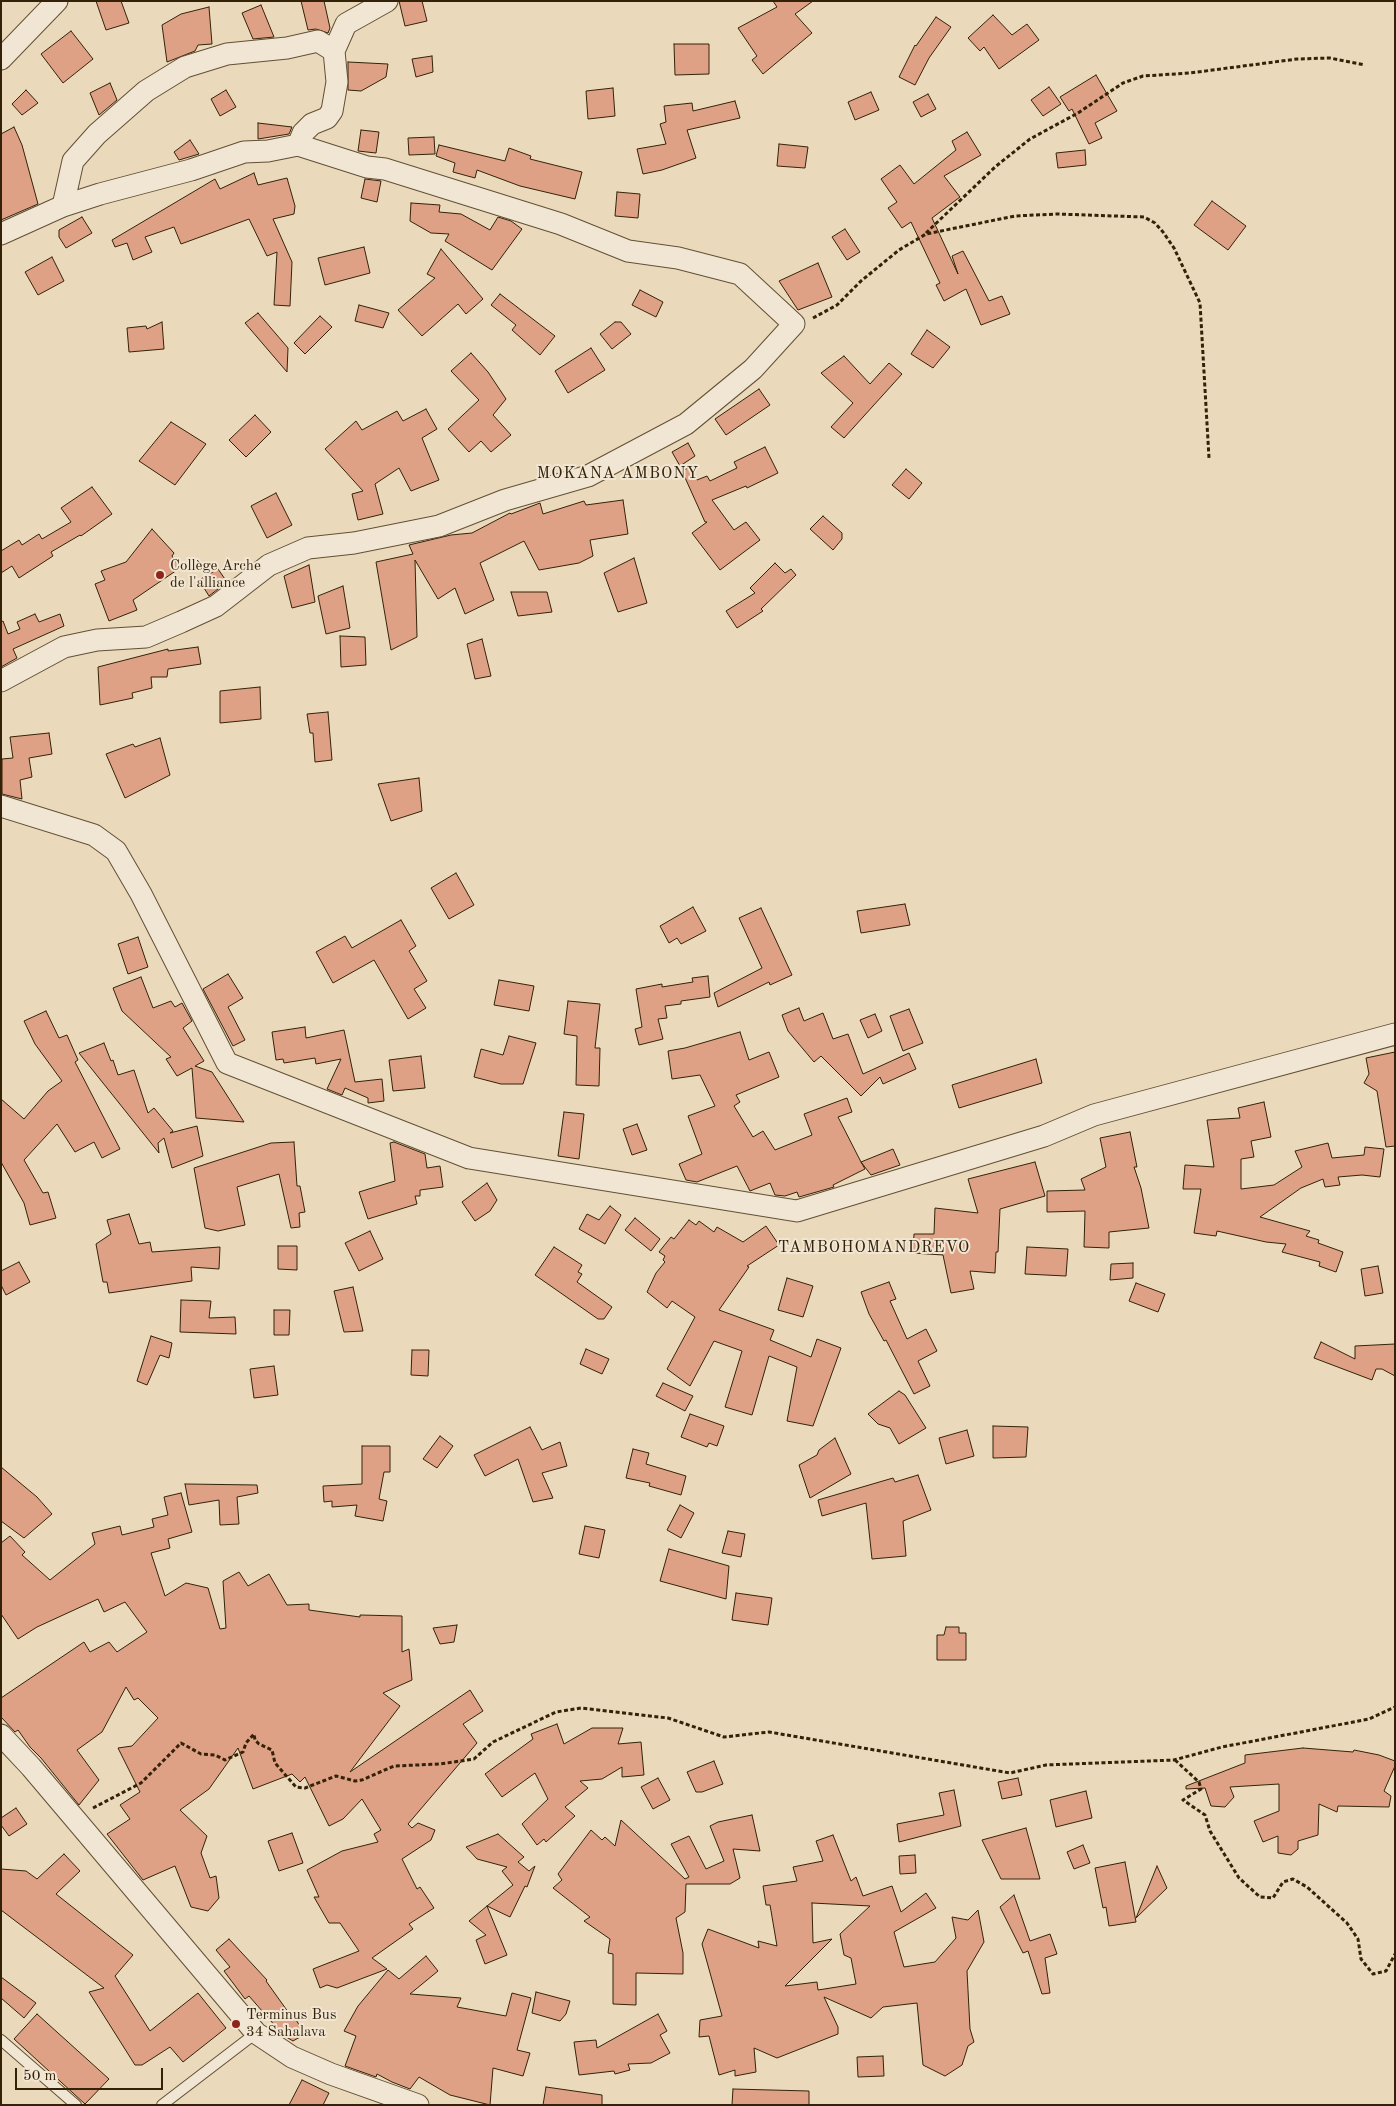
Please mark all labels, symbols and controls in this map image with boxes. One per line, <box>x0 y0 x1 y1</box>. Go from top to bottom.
district label: MOKANA AMBONY <box>535 464 701 484</box>
place label: Collège Arche de l'alliance <box>170 557 261 592</box>
marker: Collège Arche de l'alliance <box>154 569 166 581</box>
district label: TAMBOHOMANDREVO <box>776 1238 972 1258</box>
place label: Terminus Bus 34 Sahalava <box>246 2006 336 2041</box>
marker: Terminus Bus 34 Sahalava <box>230 2018 242 2030</box>
scale bar <box>18 2058 165 2090</box>
text: 50 m <box>23 2069 57 2084</box>

